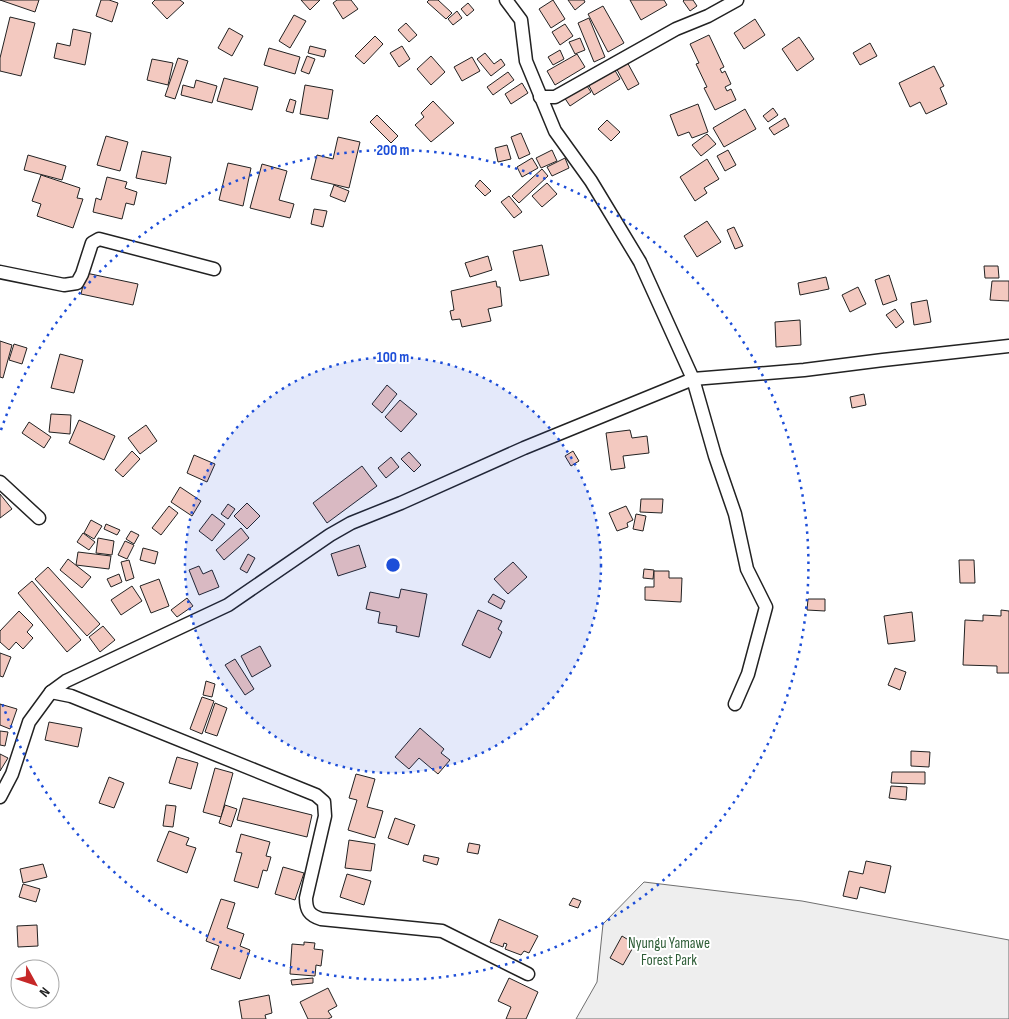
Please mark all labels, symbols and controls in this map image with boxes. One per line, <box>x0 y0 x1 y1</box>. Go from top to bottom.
text: 200 m <box>376 141 410 160</box>
text: 100 m <box>377 348 409 367</box>
centre of rings <box>384 556 402 574</box>
park label: Nyungu Yamawe Forest Park <box>628 934 710 970</box>
north arrow <box>10 959 60 1009</box>
text: N <box>36 984 53 1000</box>

